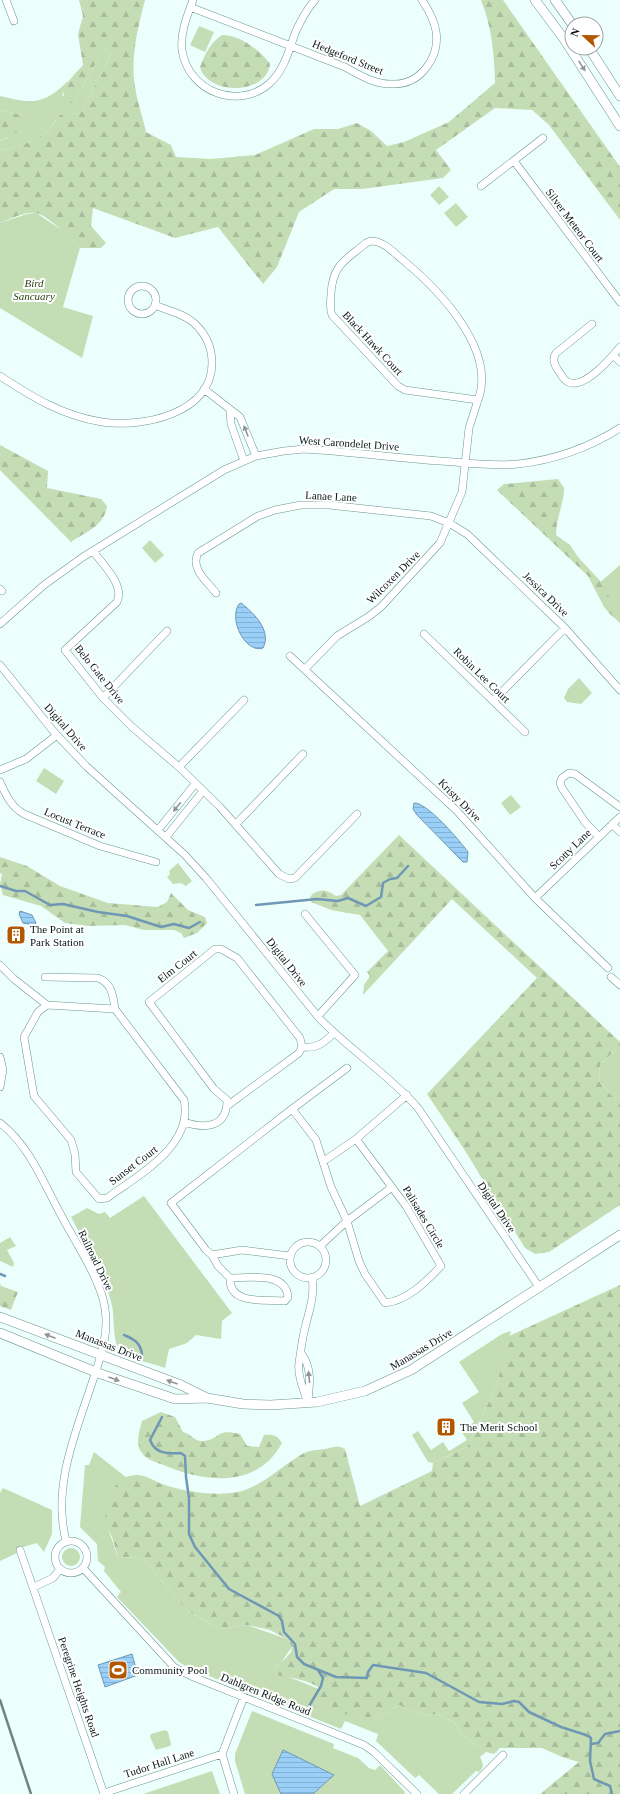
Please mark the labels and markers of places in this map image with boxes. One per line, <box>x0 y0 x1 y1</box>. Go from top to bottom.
place label: The Point at Park Station <box>30 923 85 948</box>
building icon: The Point at Park Station <box>5 924 27 946</box>
building icon: The Merit School <box>435 1416 457 1438</box>
place label: The Merit School <box>460 1421 538 1433</box>
sports icon: Community Pool <box>107 1659 129 1681</box>
place label: Community Pool <box>132 1664 208 1676</box>

